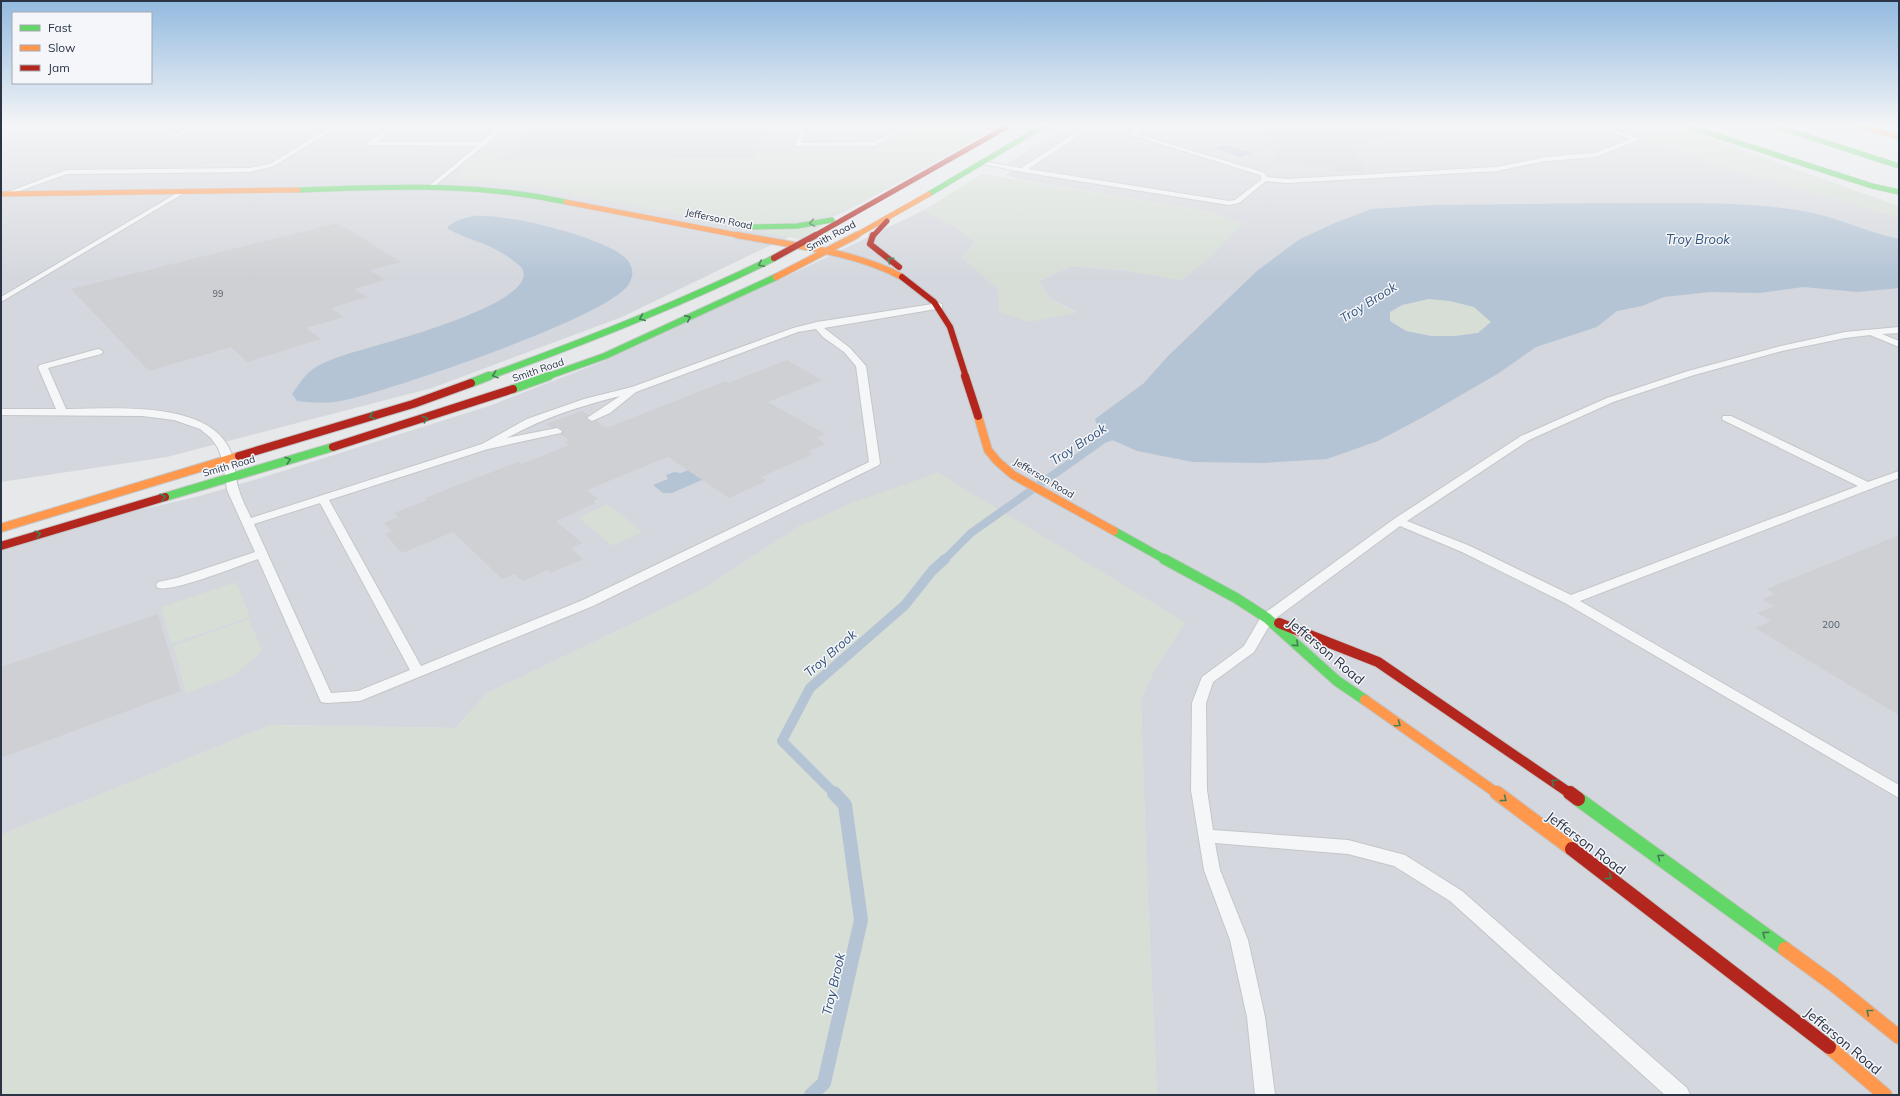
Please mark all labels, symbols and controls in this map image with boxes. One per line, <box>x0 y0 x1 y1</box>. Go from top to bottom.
legend <box>12 12 152 84</box>
text: Fast <box>48 20 72 35</box>
text: Slow <box>48 40 76 55</box>
text: Jam <box>48 60 70 75</box>
street label: Jefferson Road <box>684 206 754 232</box>
street label: Smith Road <box>804 218 858 254</box>
one-way arrow <box>809 218 816 227</box>
water label: Troy Brook <box>1666 231 1730 247</box>
one-way arrow <box>887 257 894 264</box>
one-way arrow <box>757 259 765 267</box>
water label: Troy Brook <box>1337 278 1400 326</box>
house number: 99 <box>213 288 223 299</box>
one-way arrow <box>639 313 647 321</box>
one-way arrow <box>685 314 692 322</box>
street label: Smith Road <box>510 355 566 385</box>
one-way arrow <box>492 371 499 379</box>
one-way arrow <box>369 411 376 420</box>
one-way arrow <box>422 415 429 424</box>
water label: Troy Brook <box>1047 420 1110 468</box>
street label: Smith Road <box>201 452 257 480</box>
street label: Jefferson Road <box>1012 455 1076 501</box>
one-way arrow <box>284 456 291 465</box>
one-way arrow <box>159 493 166 502</box>
one-way arrow <box>35 530 42 539</box>
street label: Jefferson Road <box>1284 614 1368 688</box>
house number: 200 <box>1822 618 1840 631</box>
water label: Troy Brook <box>801 626 860 680</box>
one-way arrow <box>1291 639 1299 647</box>
one-way arrow <box>1394 719 1401 727</box>
one-way arrow <box>1551 779 1558 787</box>
one-way arrow <box>1500 794 1507 802</box>
street label: Jefferson Road <box>1543 807 1629 879</box>
one-way arrow <box>1657 855 1664 862</box>
one-way arrow <box>1604 872 1611 879</box>
one-way arrow <box>1762 931 1769 939</box>
water label: Troy Brook <box>818 951 848 1017</box>
street label: Jefferson Road <box>1801 1004 1885 1078</box>
one-way arrow <box>1866 1010 1873 1017</box>

